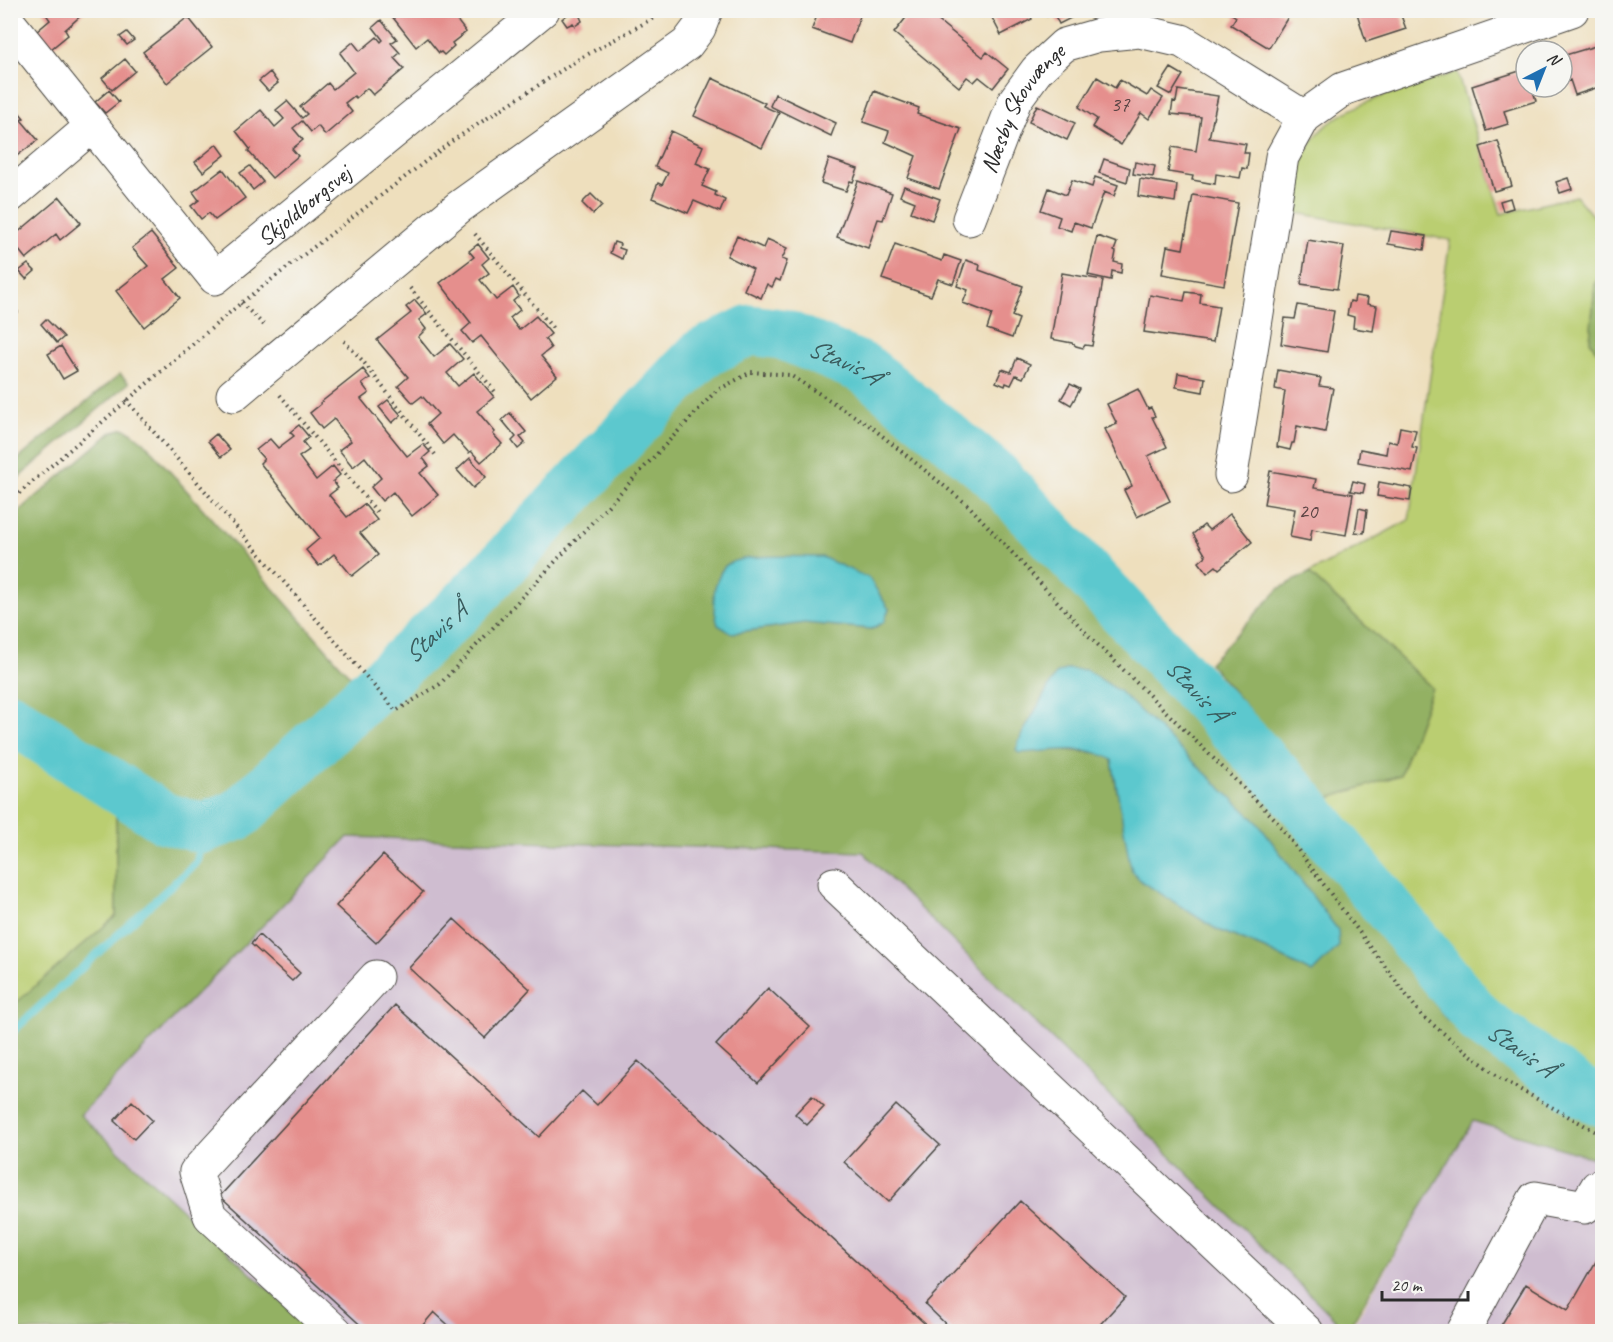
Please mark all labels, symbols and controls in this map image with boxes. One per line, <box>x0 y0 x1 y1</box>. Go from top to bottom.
street label: Næsby Skovvænge <box>973 35 1073 177</box>
north arrow <box>1514 39 1574 99</box>
text: N <box>1543 48 1566 71</box>
house number: 37 <box>1111 91 1131 117</box>
street label: Skjoldborgsvej <box>251 156 359 253</box>
water label: Stavis Å <box>804 331 894 397</box>
house number: 20 <box>1299 498 1319 524</box>
water label: Stavis Å <box>396 589 480 670</box>
water label: Stavis Å <box>1158 651 1240 735</box>
water label: Stavis Å <box>1480 1014 1568 1089</box>
scale bar <box>1382 1264 1468 1302</box>
text: 20 m <box>1391 1274 1424 1296</box>

